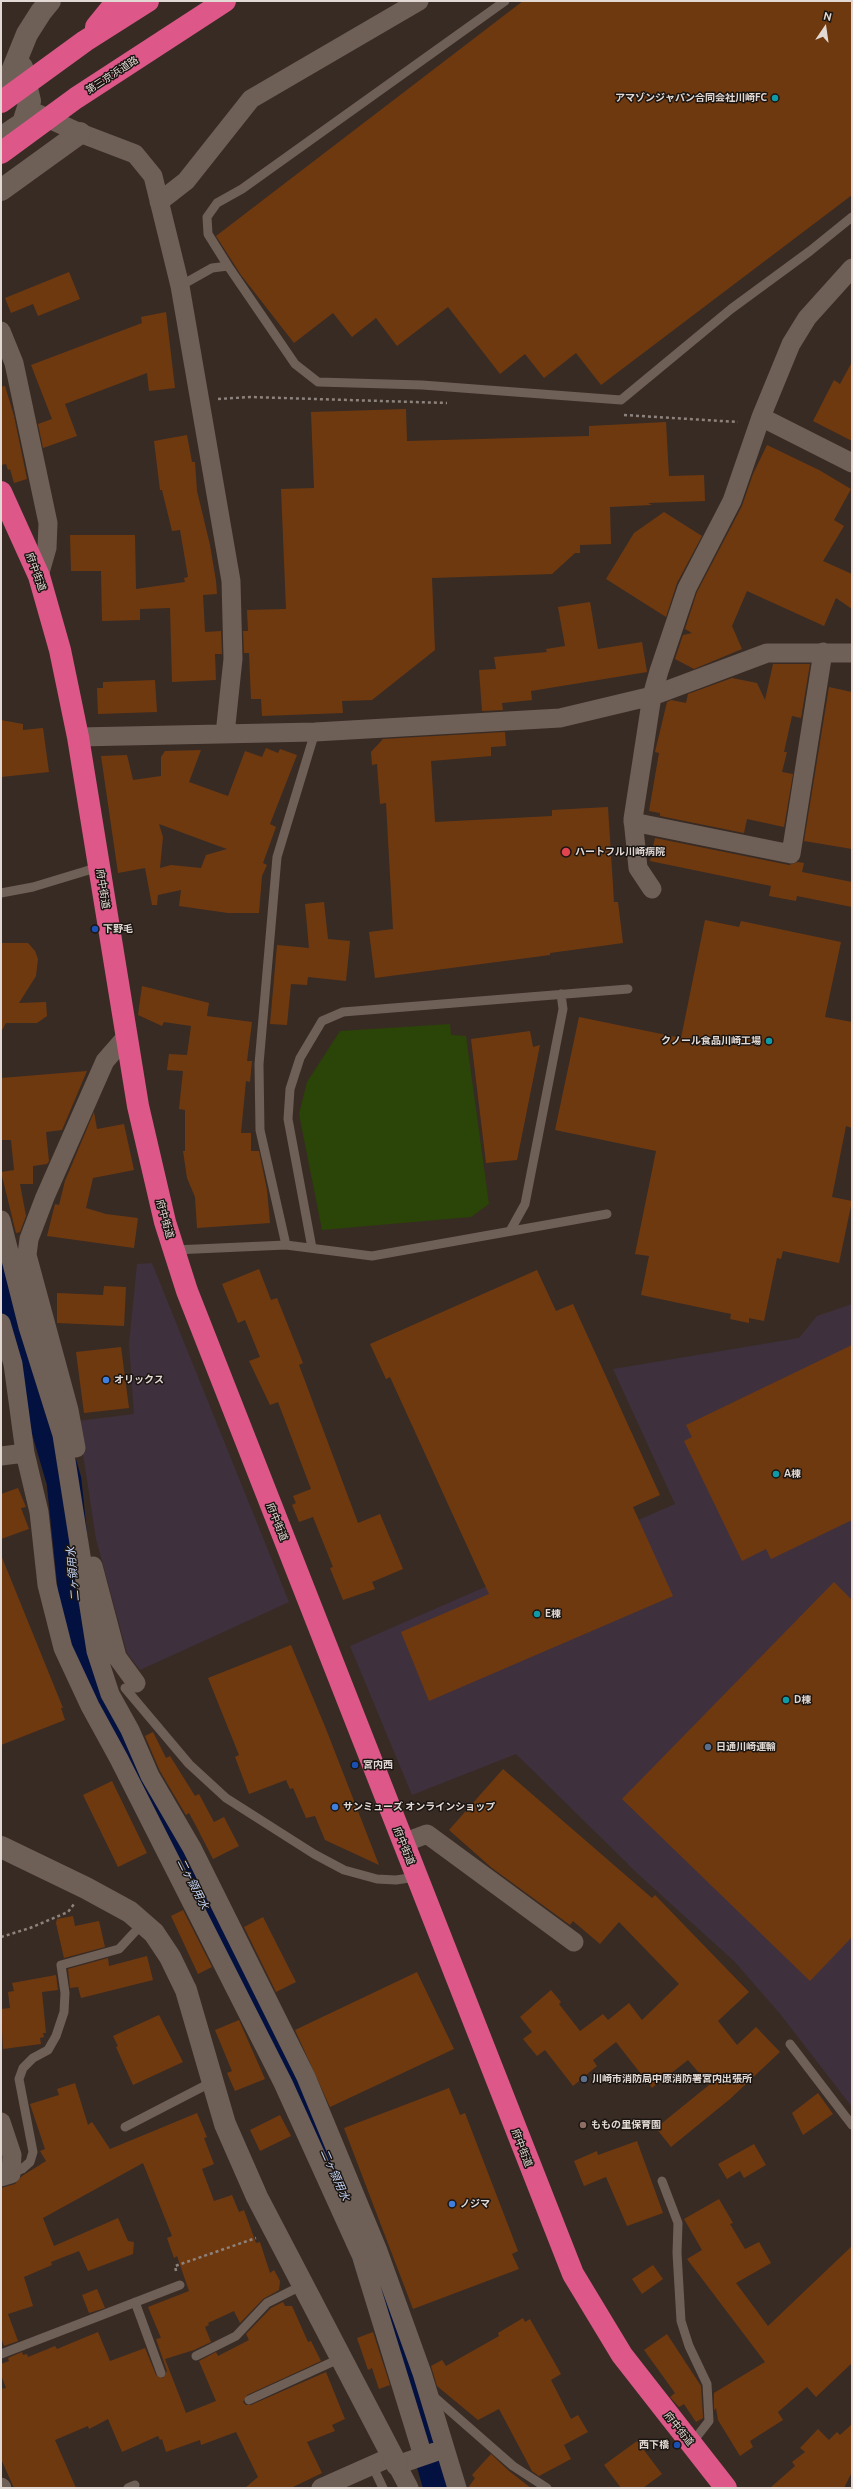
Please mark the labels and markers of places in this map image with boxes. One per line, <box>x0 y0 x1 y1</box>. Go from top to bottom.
place label: アマゾンジャパン合同会社川崎FC <box>615 92 767 104</box>
marker: アマゾンジャパン合同会社川崎FC <box>770 93 780 103</box>
marker: ハートフル川崎病院 <box>560 846 572 858</box>
place label: ハートフル川崎病院 <box>575 846 665 858</box>
place label: 下野毛 <box>103 923 133 935</box>
marker: 下野毛 <box>90 924 100 934</box>
place label: クノール食品川崎工場 <box>661 1035 761 1047</box>
marker: クノール食品川崎工場 <box>764 1036 774 1046</box>
place label: オリックス <box>114 1374 164 1386</box>
marker: オリックス <box>101 1375 111 1385</box>
place label: A棟 <box>784 1468 801 1480</box>
marker: A棟 <box>771 1469 781 1479</box>
place label: E棟 <box>545 1608 561 1620</box>
marker: E棟 <box>532 1609 542 1619</box>
place label: D棟 <box>794 1694 811 1706</box>
marker: D棟 <box>781 1695 791 1705</box>
place label: 日通川崎運輸 <box>716 1741 776 1753</box>
marker: 日通川崎運輸 <box>703 1742 713 1752</box>
place label: 宮内西 <box>363 1759 393 1771</box>
marker: 宮内西 <box>350 1760 360 1770</box>
place label: サンミューズ オンラインショップ <box>343 1801 495 1813</box>
marker: サンミューズ オンラインショップ <box>330 1802 340 1812</box>
place label: 川崎市消防局中原消防署宮内出張所 <box>592 2073 752 2085</box>
marker: 川崎市消防局中原消防署宮内出張所 <box>579 2074 589 2084</box>
place label: ももの里保育園 <box>591 2119 661 2131</box>
marker: ももの里保育園 <box>578 2120 588 2130</box>
place label: ノジマ <box>460 2198 490 2210</box>
marker: ノジマ <box>447 2199 457 2209</box>
place label: 西下橋 <box>639 2439 669 2451</box>
marker: 西下橋 <box>672 2440 682 2450</box>

